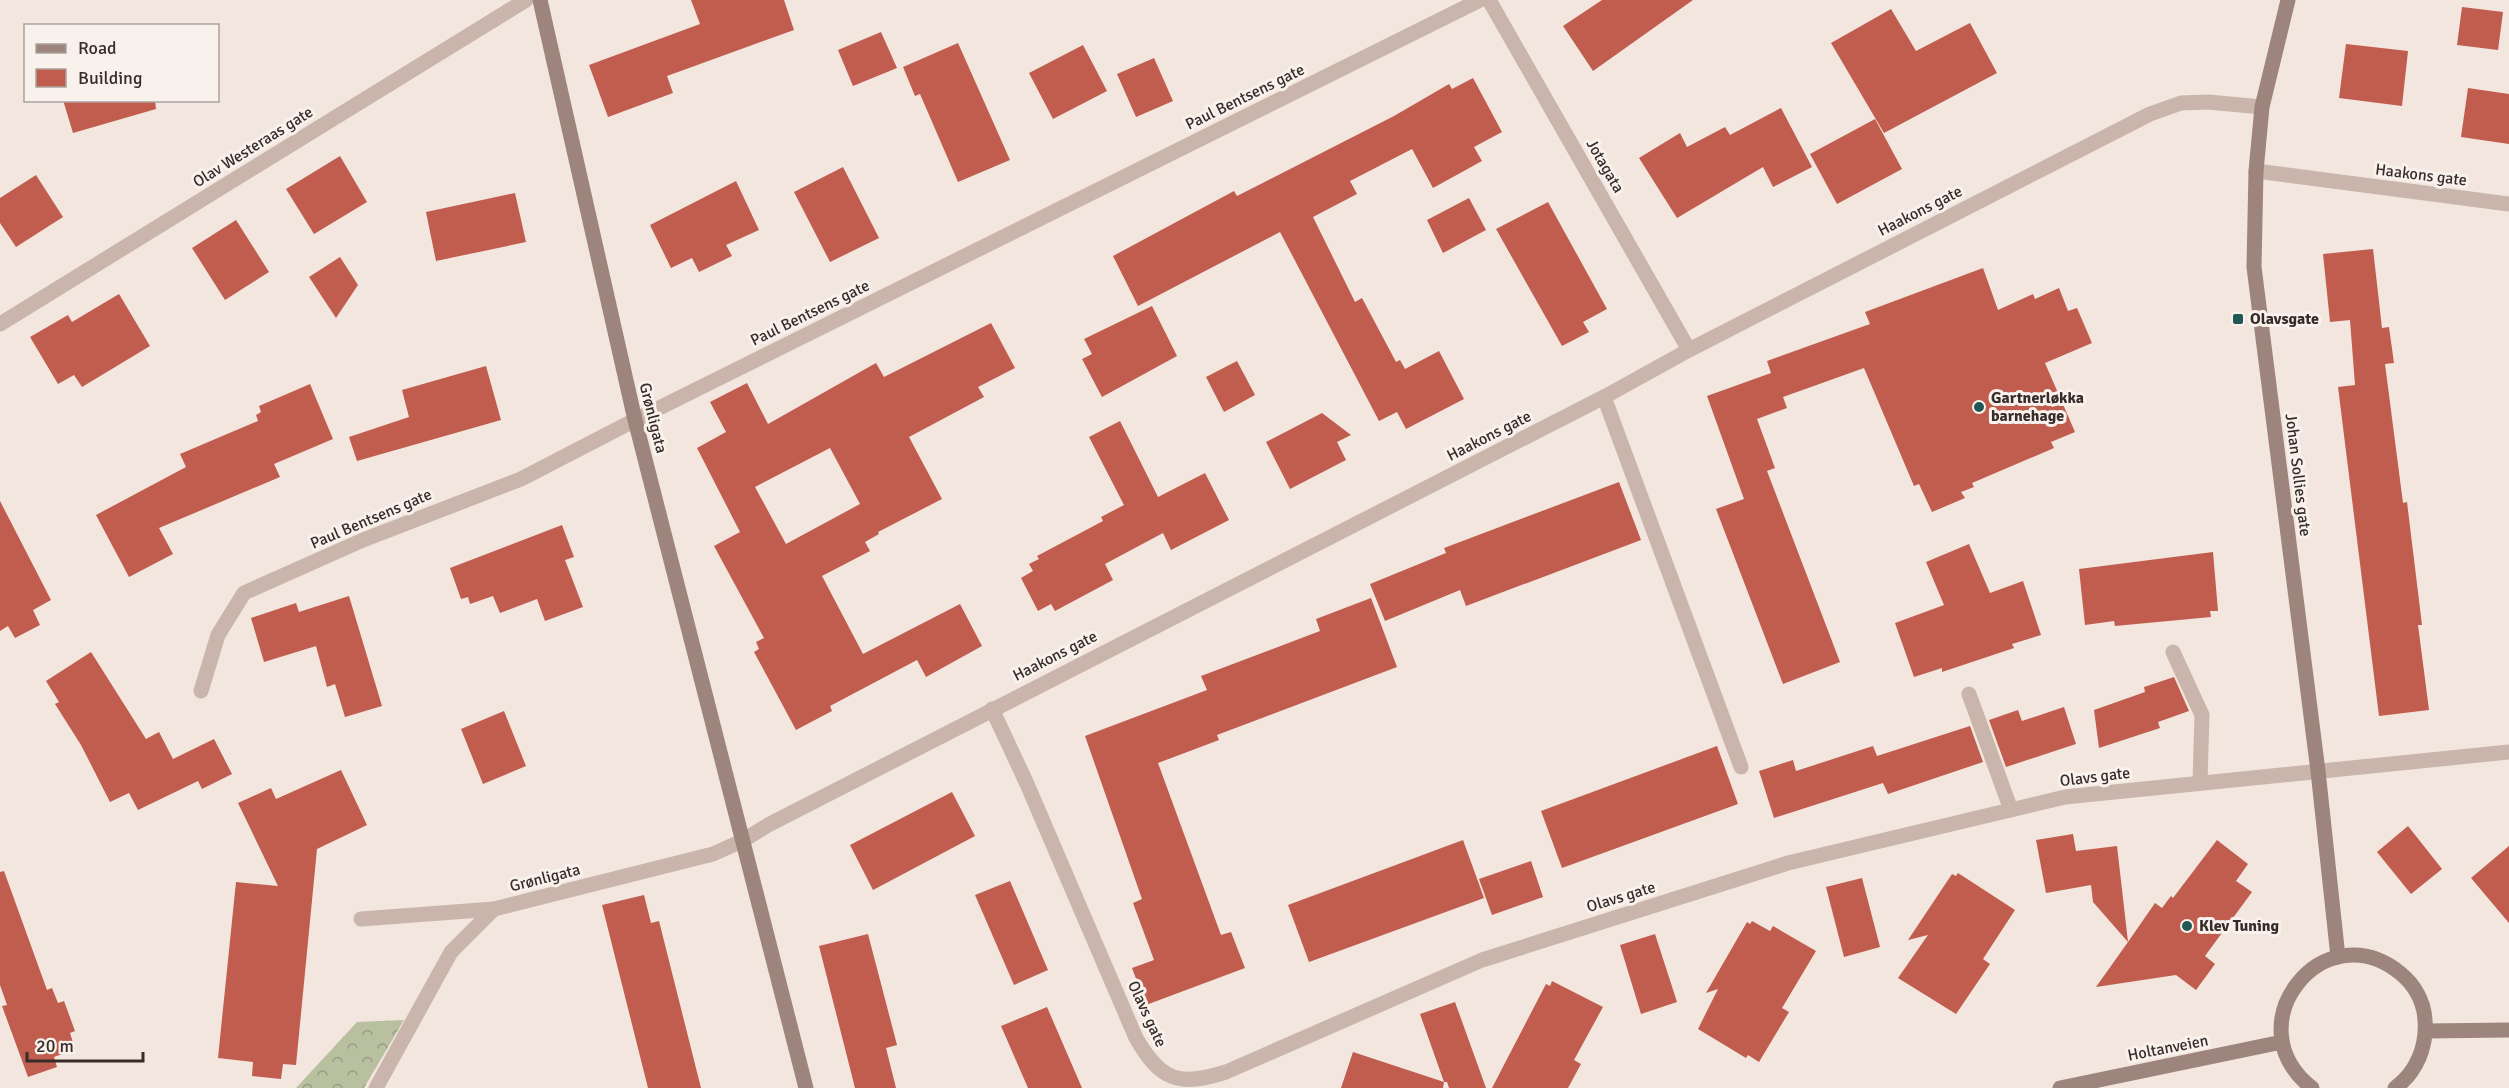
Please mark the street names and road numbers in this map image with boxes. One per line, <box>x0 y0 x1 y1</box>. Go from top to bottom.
street label: Paul Bentsens gate <box>1182 60 1308 134</box>
street label: Olav Westeraas gate <box>189 102 317 192</box>
street label: Jotagata <box>1582 135 1628 197</box>
street label: Haakons gate <box>2374 159 2468 191</box>
street label: Haakons gate <box>1874 181 1966 241</box>
street label: Paul Bentsens gate <box>747 276 873 350</box>
street label: Grønligata <box>635 381 671 455</box>
street label: Haakons gate <box>1443 406 1535 466</box>
street label: Johan Sollies gate <box>2281 412 2315 538</box>
street label: Paul Bentsens gate <box>307 484 435 554</box>
street label: Haakons gate <box>1009 626 1101 686</box>
street label: Olavs gate <box>2059 763 2131 791</box>
street label: Grønligata <box>508 860 582 896</box>
street label: Olavs gate <box>1584 877 1658 917</box>
street label: Olavs gate <box>1123 978 1171 1050</box>
street label: Holtanveien <box>2126 1030 2210 1066</box>

